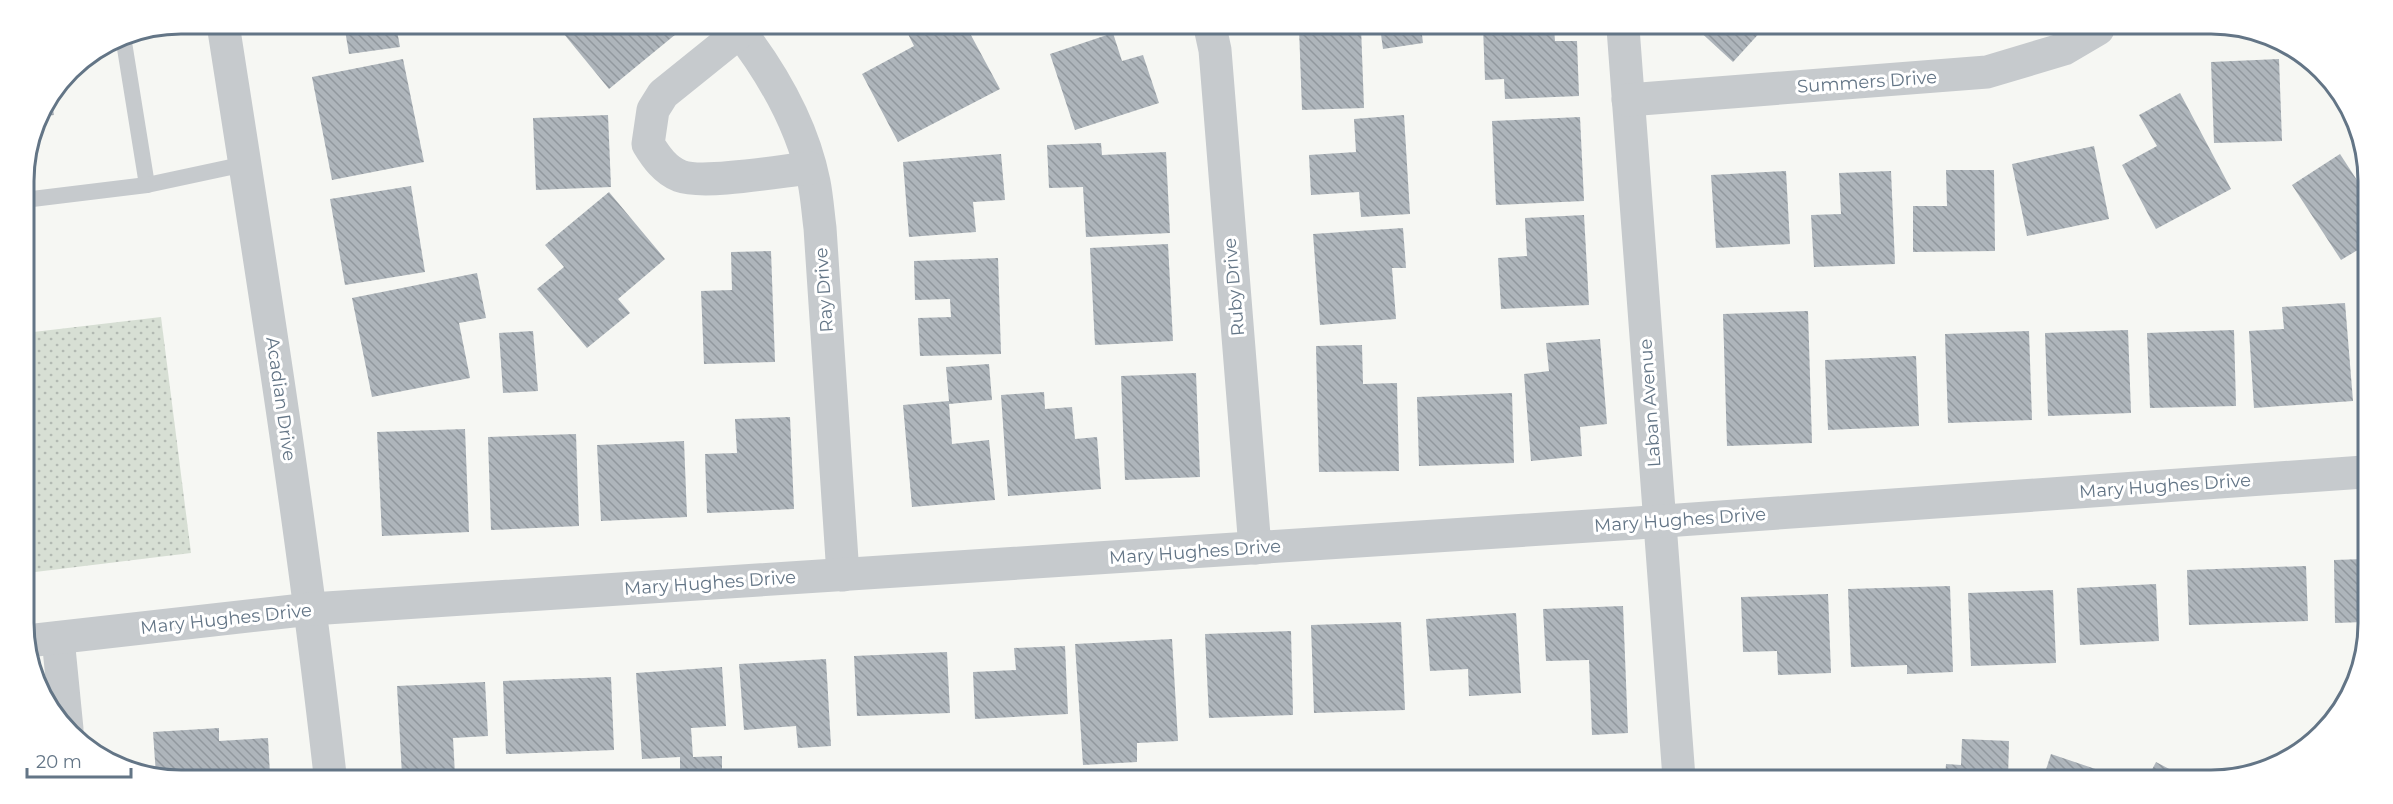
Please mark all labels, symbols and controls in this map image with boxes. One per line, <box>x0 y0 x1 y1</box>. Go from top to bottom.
street label: Summers Drive <box>1796 66 1938 98</box>
street label: Ruby Drive <box>1219 237 1249 337</box>
street label: Ray Drive <box>810 247 838 333</box>
street label: Acadian Drive <box>261 335 301 463</box>
street label: Laban Avenue <box>1635 338 1665 468</box>
street label: Mary Hughes Drive <box>2078 469 2252 503</box>
street label: Mary Hughes Drive <box>1593 503 1767 537</box>
street label: Mary Hughes Drive <box>1108 535 1282 569</box>
street label: Mary Hughes Drive <box>623 566 797 600</box>
street label: Mary Hughes Drive <box>139 599 313 639</box>
scale bar <box>27 741 130 779</box>
text: 20 m <box>36 751 82 773</box>

